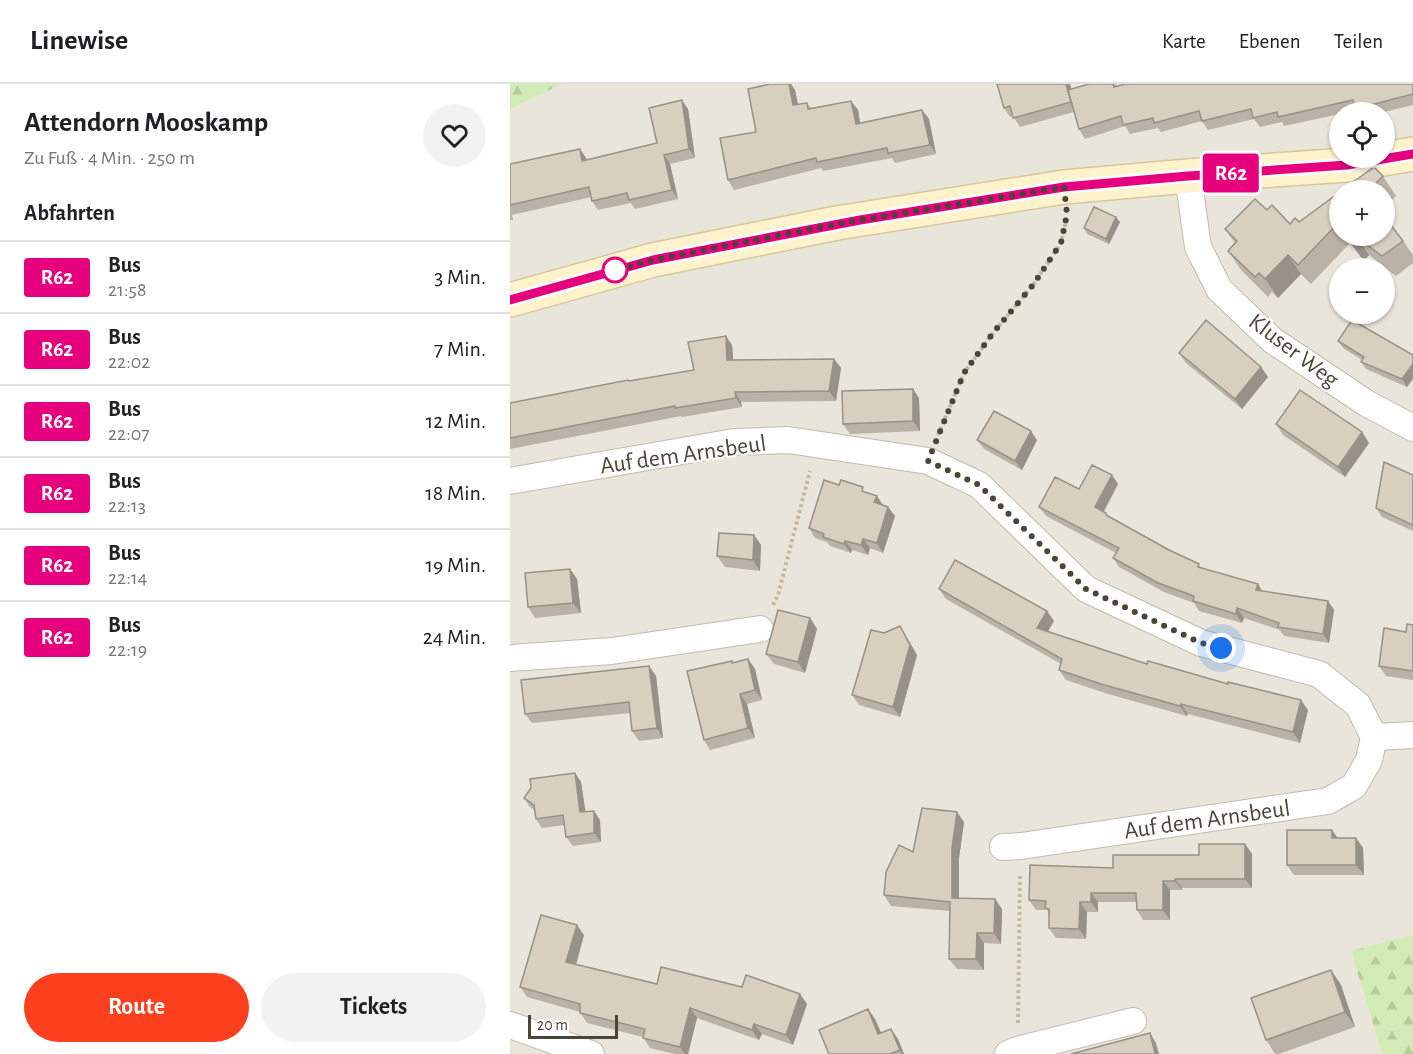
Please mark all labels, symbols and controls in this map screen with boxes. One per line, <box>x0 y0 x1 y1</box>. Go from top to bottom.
text: Linewise <box>30 27 128 55</box>
text: Karte <box>1162 31 1206 52</box>
text: Ebenen <box>1239 31 1301 52</box>
text: Teilen <box>1334 31 1383 52</box>
map controls <box>1329 102 1395 324</box>
button: locate <box>1329 102 1395 168</box>
button: heart <box>423 104 486 167</box>
text: Attendorn Mooskamp <box>24 109 268 137</box>
text: Zu Fuß · 4 Min. · 250 m <box>24 148 195 168</box>
line badge: R62 <box>1196 154 1266 193</box>
text: R62 <box>1215 163 1247 184</box>
button: + <box>1329 180 1395 246</box>
text: Abfahrten <box>24 202 115 224</box>
text: Bus <box>108 254 141 276</box>
unlabelled marker <box>602 257 628 283</box>
button: − <box>1329 258 1395 324</box>
text: 3 Min. <box>434 266 486 288</box>
text: R62 <box>41 267 73 288</box>
text: 21:58 <box>108 280 146 300</box>
street label: Kluser Weg <box>1244 309 1343 392</box>
text: Bus <box>108 326 141 348</box>
text: 7 Min. <box>434 338 486 360</box>
text: R62 <box>41 339 73 360</box>
text: 22:02 <box>108 352 150 372</box>
text: Bus <box>108 398 141 420</box>
text: 12 Min. <box>426 410 486 432</box>
text: R62 <box>41 411 73 432</box>
text: 22:07 <box>108 424 150 444</box>
street label: Auf dem Arnsbeul <box>599 431 768 479</box>
text: Bus <box>108 470 141 492</box>
text: 18 Min. <box>425 482 486 504</box>
text: R62 <box>41 483 73 504</box>
text: 22:13 <box>108 496 146 516</box>
text: Bus <box>108 542 141 564</box>
text: 19 Min. <box>425 554 486 576</box>
text: R62 <box>41 555 73 576</box>
text: 22:14 <box>108 568 147 588</box>
text: Bus <box>108 614 141 636</box>
text: 24 Min. <box>423 626 486 648</box>
text: R62 <box>41 627 73 648</box>
your location <box>1206 633 1236 663</box>
text: 22:19 <box>108 640 147 660</box>
street label: Auf dem Arnsbeul <box>1123 796 1292 844</box>
button: Route <box>24 973 249 1042</box>
button: Tickets <box>261 973 486 1042</box>
scale bar <box>528 1012 618 1040</box>
text: 20 m <box>537 1017 568 1033</box>

